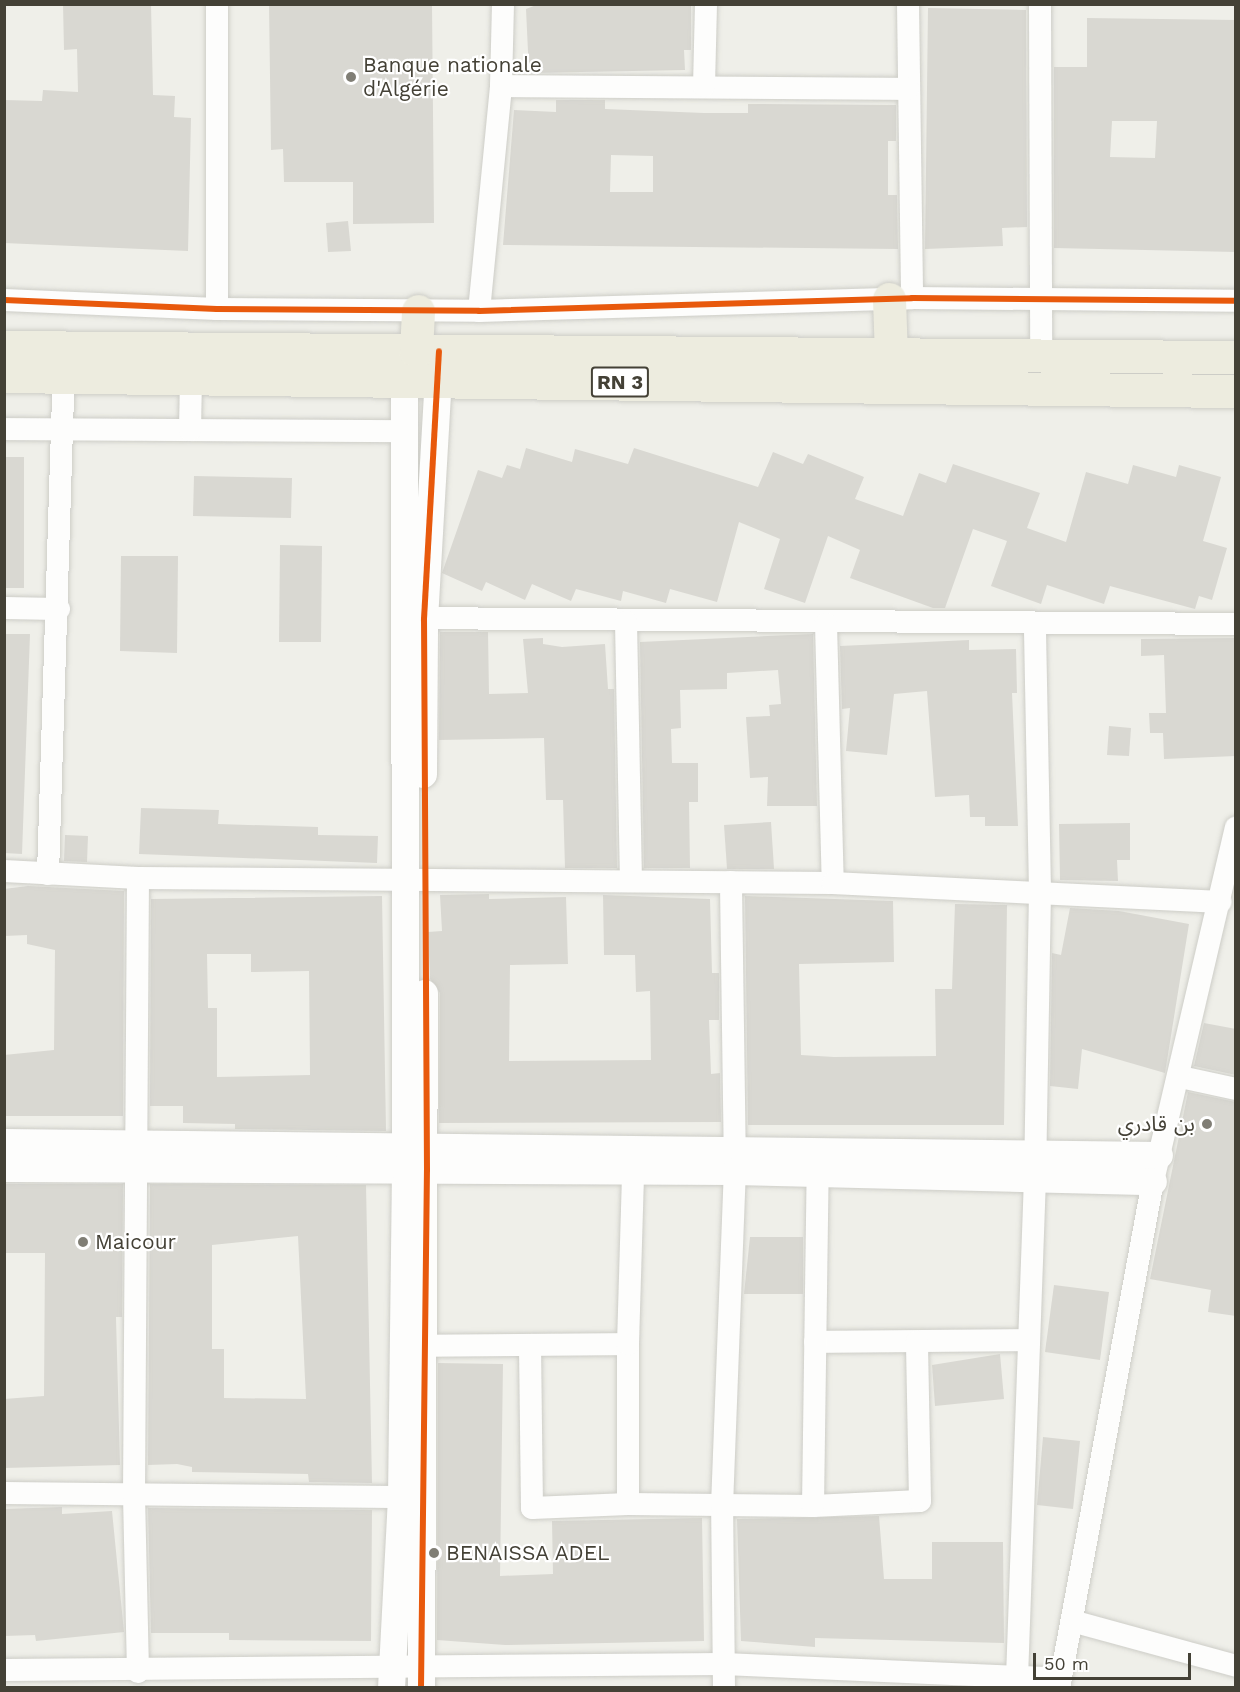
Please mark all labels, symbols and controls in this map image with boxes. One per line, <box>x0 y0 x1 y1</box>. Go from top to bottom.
place label: Banque nationale d'Algérie <box>363 52 542 102</box>
marker: Banque nationale d'Algérie <box>344 70 358 84</box>
road number: RN 3 <box>590 365 650 399</box>
place label: بن قادري <box>1118 1111 1195 1137</box>
marker: بن قادري <box>1200 1117 1214 1131</box>
place label: Maicour <box>95 1229 176 1255</box>
marker: Maicour <box>76 1235 90 1249</box>
place label: BENAISSA ADEL <box>446 1540 611 1566</box>
marker: BENAISSA ADEL <box>427 1546 441 1560</box>
scale bar <box>1036 1641 1194 1679</box>
text: 50 m <box>1044 1653 1089 1674</box>

